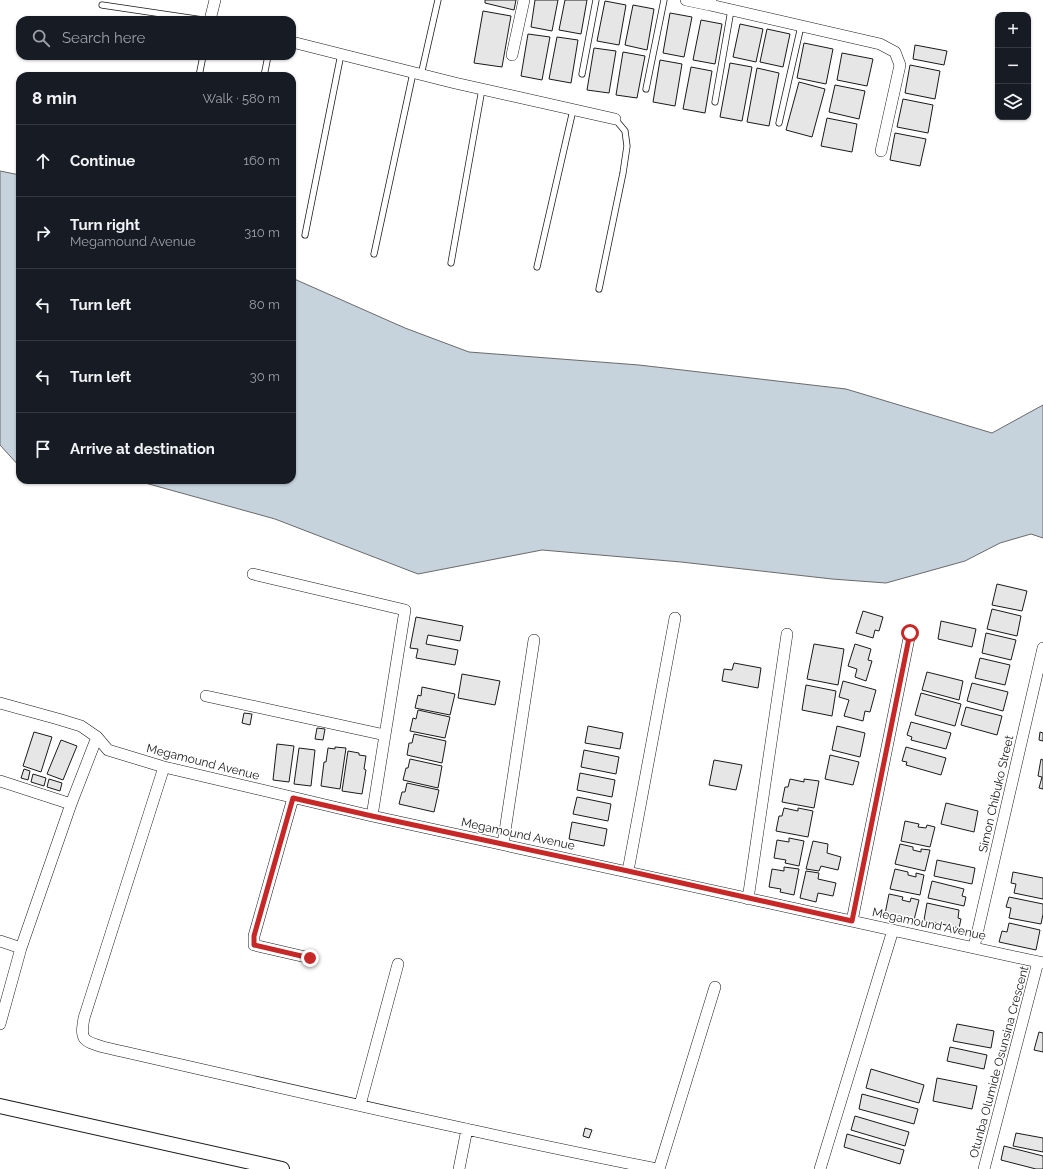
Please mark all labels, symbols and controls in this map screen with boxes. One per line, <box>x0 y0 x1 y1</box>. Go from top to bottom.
map controls <box>995 12 1031 120</box>
button: + <box>995 12 1031 48</box>
search box <box>16 16 296 60</box>
icon: search <box>30 27 52 49</box>
text: Search here <box>62 29 145 47</box>
button: − <box>995 48 1031 84</box>
button: layers <box>995 84 1031 120</box>
text: 8 min <box>32 88 77 108</box>
text: Walk · 580 m <box>202 91 280 106</box>
icon: ahead <box>32 150 54 172</box>
text: Continue <box>70 152 135 170</box>
text: 160 m <box>243 153 280 168</box>
text: Turn right <box>70 216 140 234</box>
icon: right <box>32 222 54 244</box>
text: 310 m <box>244 225 280 240</box>
text: Megamound Avenue <box>70 234 196 249</box>
icon: left <box>32 294 54 316</box>
text: Turn left <box>70 296 131 314</box>
text: 80 m <box>249 297 280 312</box>
icon: left <box>32 366 54 388</box>
text: Turn left <box>70 368 131 386</box>
text: 30 m <box>250 369 280 384</box>
icon: arrive <box>32 438 54 460</box>
text: Arrive at destination <box>70 440 215 458</box>
route start <box>901 624 919 642</box>
street label: Simon Chibuko Street <box>976 734 1016 854</box>
street label: Megamound Avenue <box>145 741 261 783</box>
street label: Megamound Avenue <box>460 815 576 853</box>
street label: Megamound Avenue <box>871 905 987 943</box>
route end <box>301 949 319 967</box>
street label: Otunba Olumide Osunsina Crescent <box>967 964 1031 1160</box>

